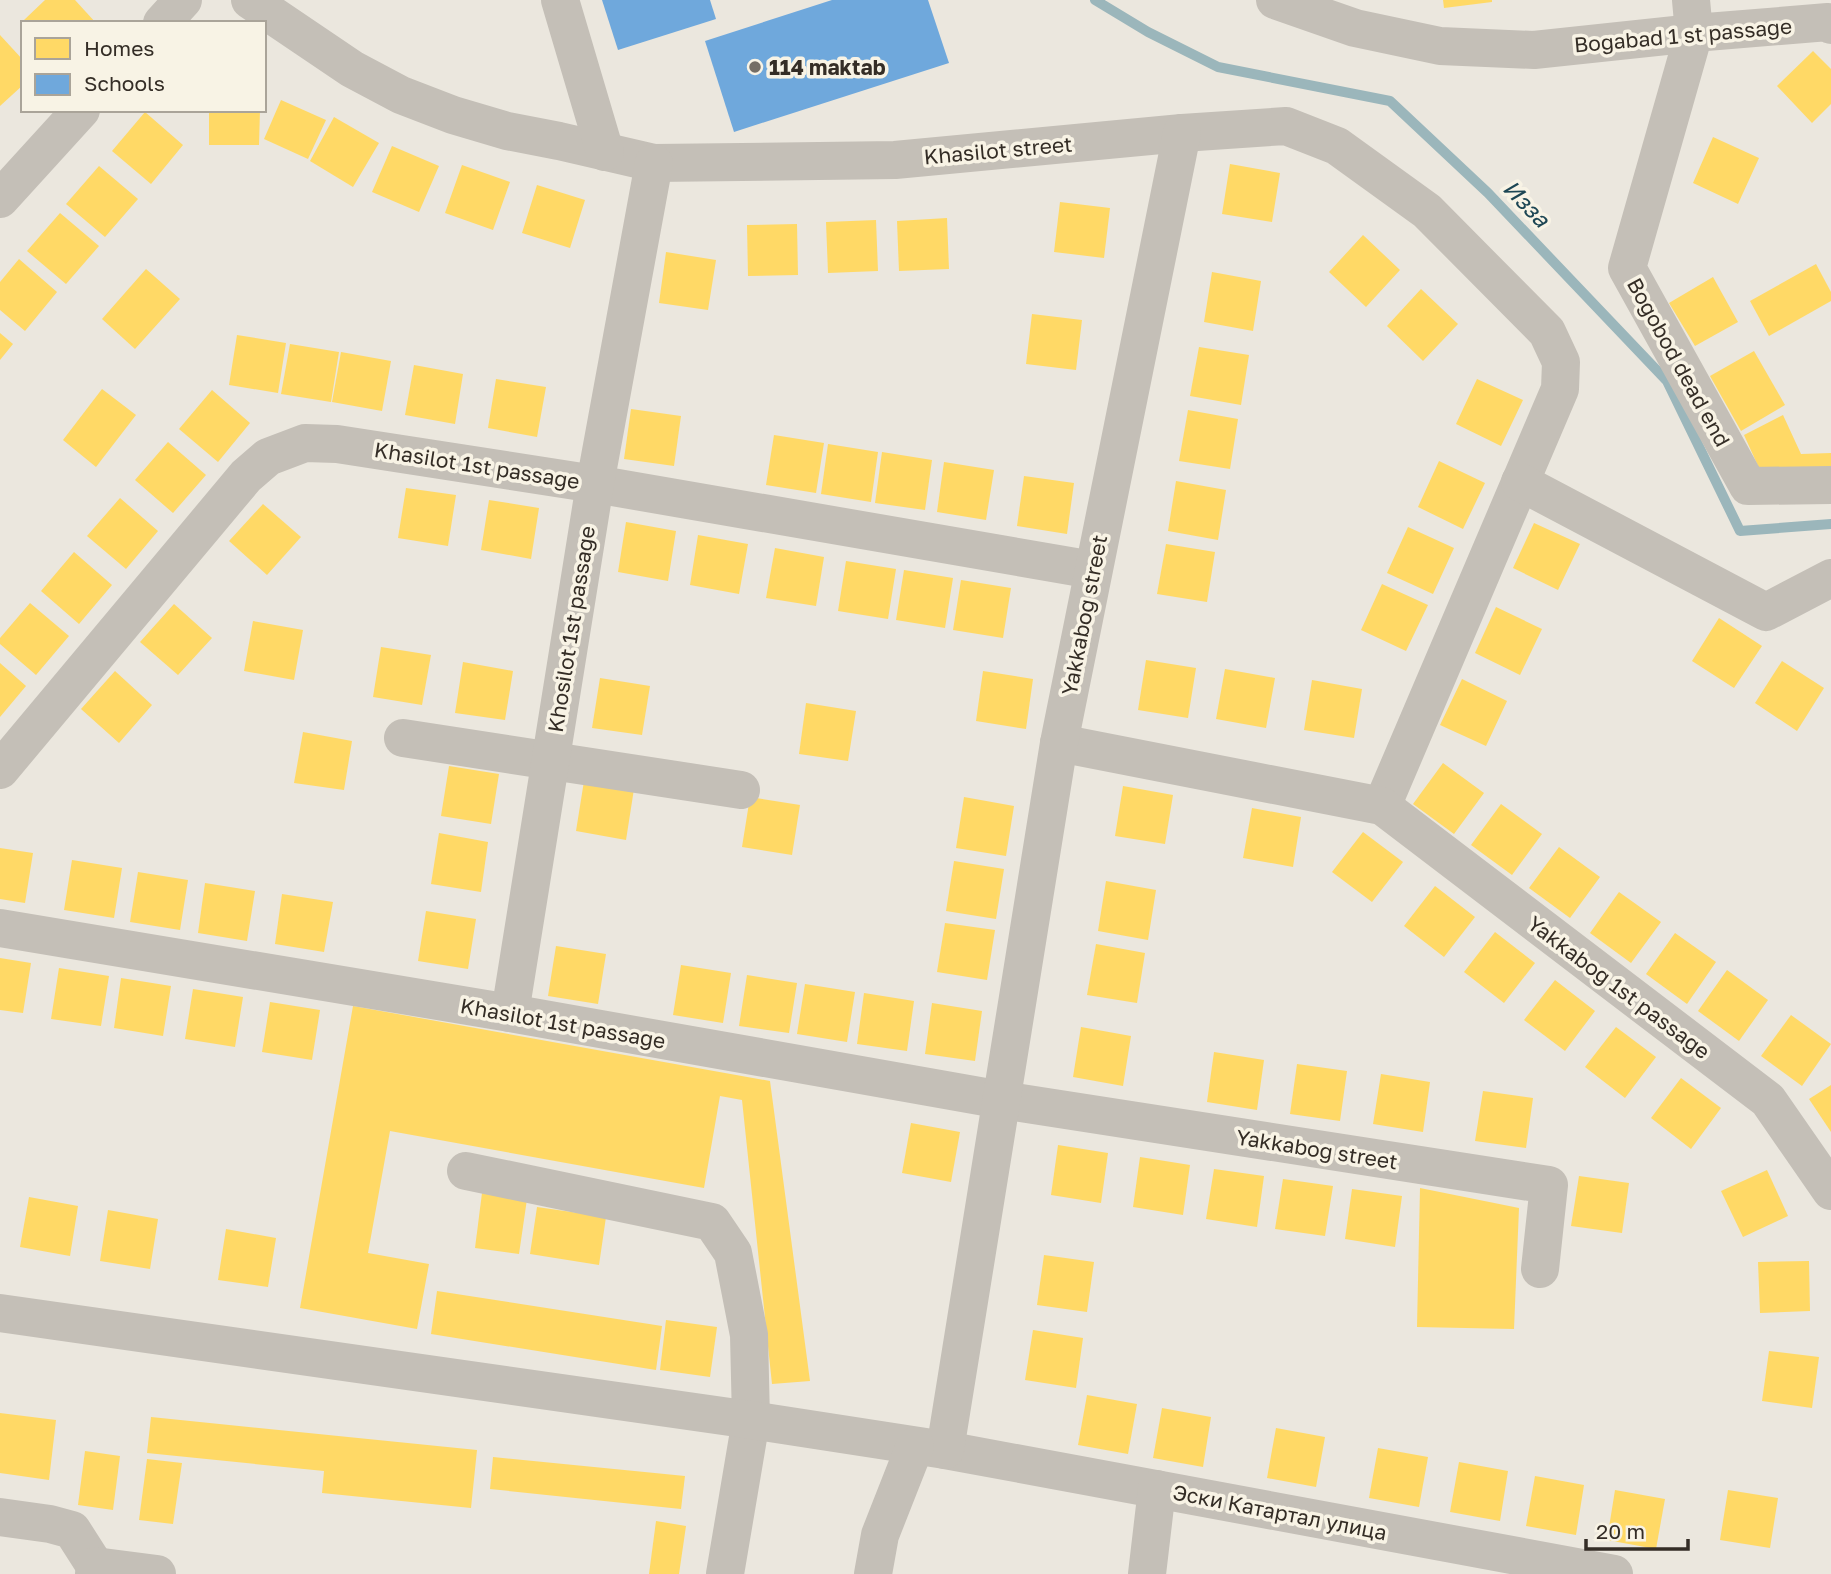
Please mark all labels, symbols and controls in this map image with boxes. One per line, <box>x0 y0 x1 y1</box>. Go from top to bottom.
street label: Bogabad 1 st passage <box>1573 13 1793 57</box>
legend <box>21 21 266 112</box>
text: Homes <box>84 35 154 61</box>
place label: 114 maktab <box>769 54 886 80</box>
marker: 114 maktab <box>747 59 763 75</box>
text: Schools <box>84 70 165 96</box>
street label: Khasilot street <box>923 131 1073 169</box>
water label: Изза <box>1498 174 1557 233</box>
street label: Bogobod dead end <box>1622 273 1736 451</box>
street label: Khasilot 1st passage <box>372 436 582 494</box>
street label: Khosilot 1st passage <box>542 524 600 734</box>
street label: Yakkabog street <box>1056 533 1112 697</box>
street label: Yakkabog 1st passage <box>1523 910 1715 1064</box>
street label: Khasilot 1st passage <box>458 992 668 1054</box>
street label: Yakkabog street <box>1234 1123 1400 1175</box>
street label: Эски Катартал улица <box>1171 1479 1389 1545</box>
scale bar <box>1586 1508 1688 1552</box>
text: 20 m <box>1596 1518 1645 1544</box>

